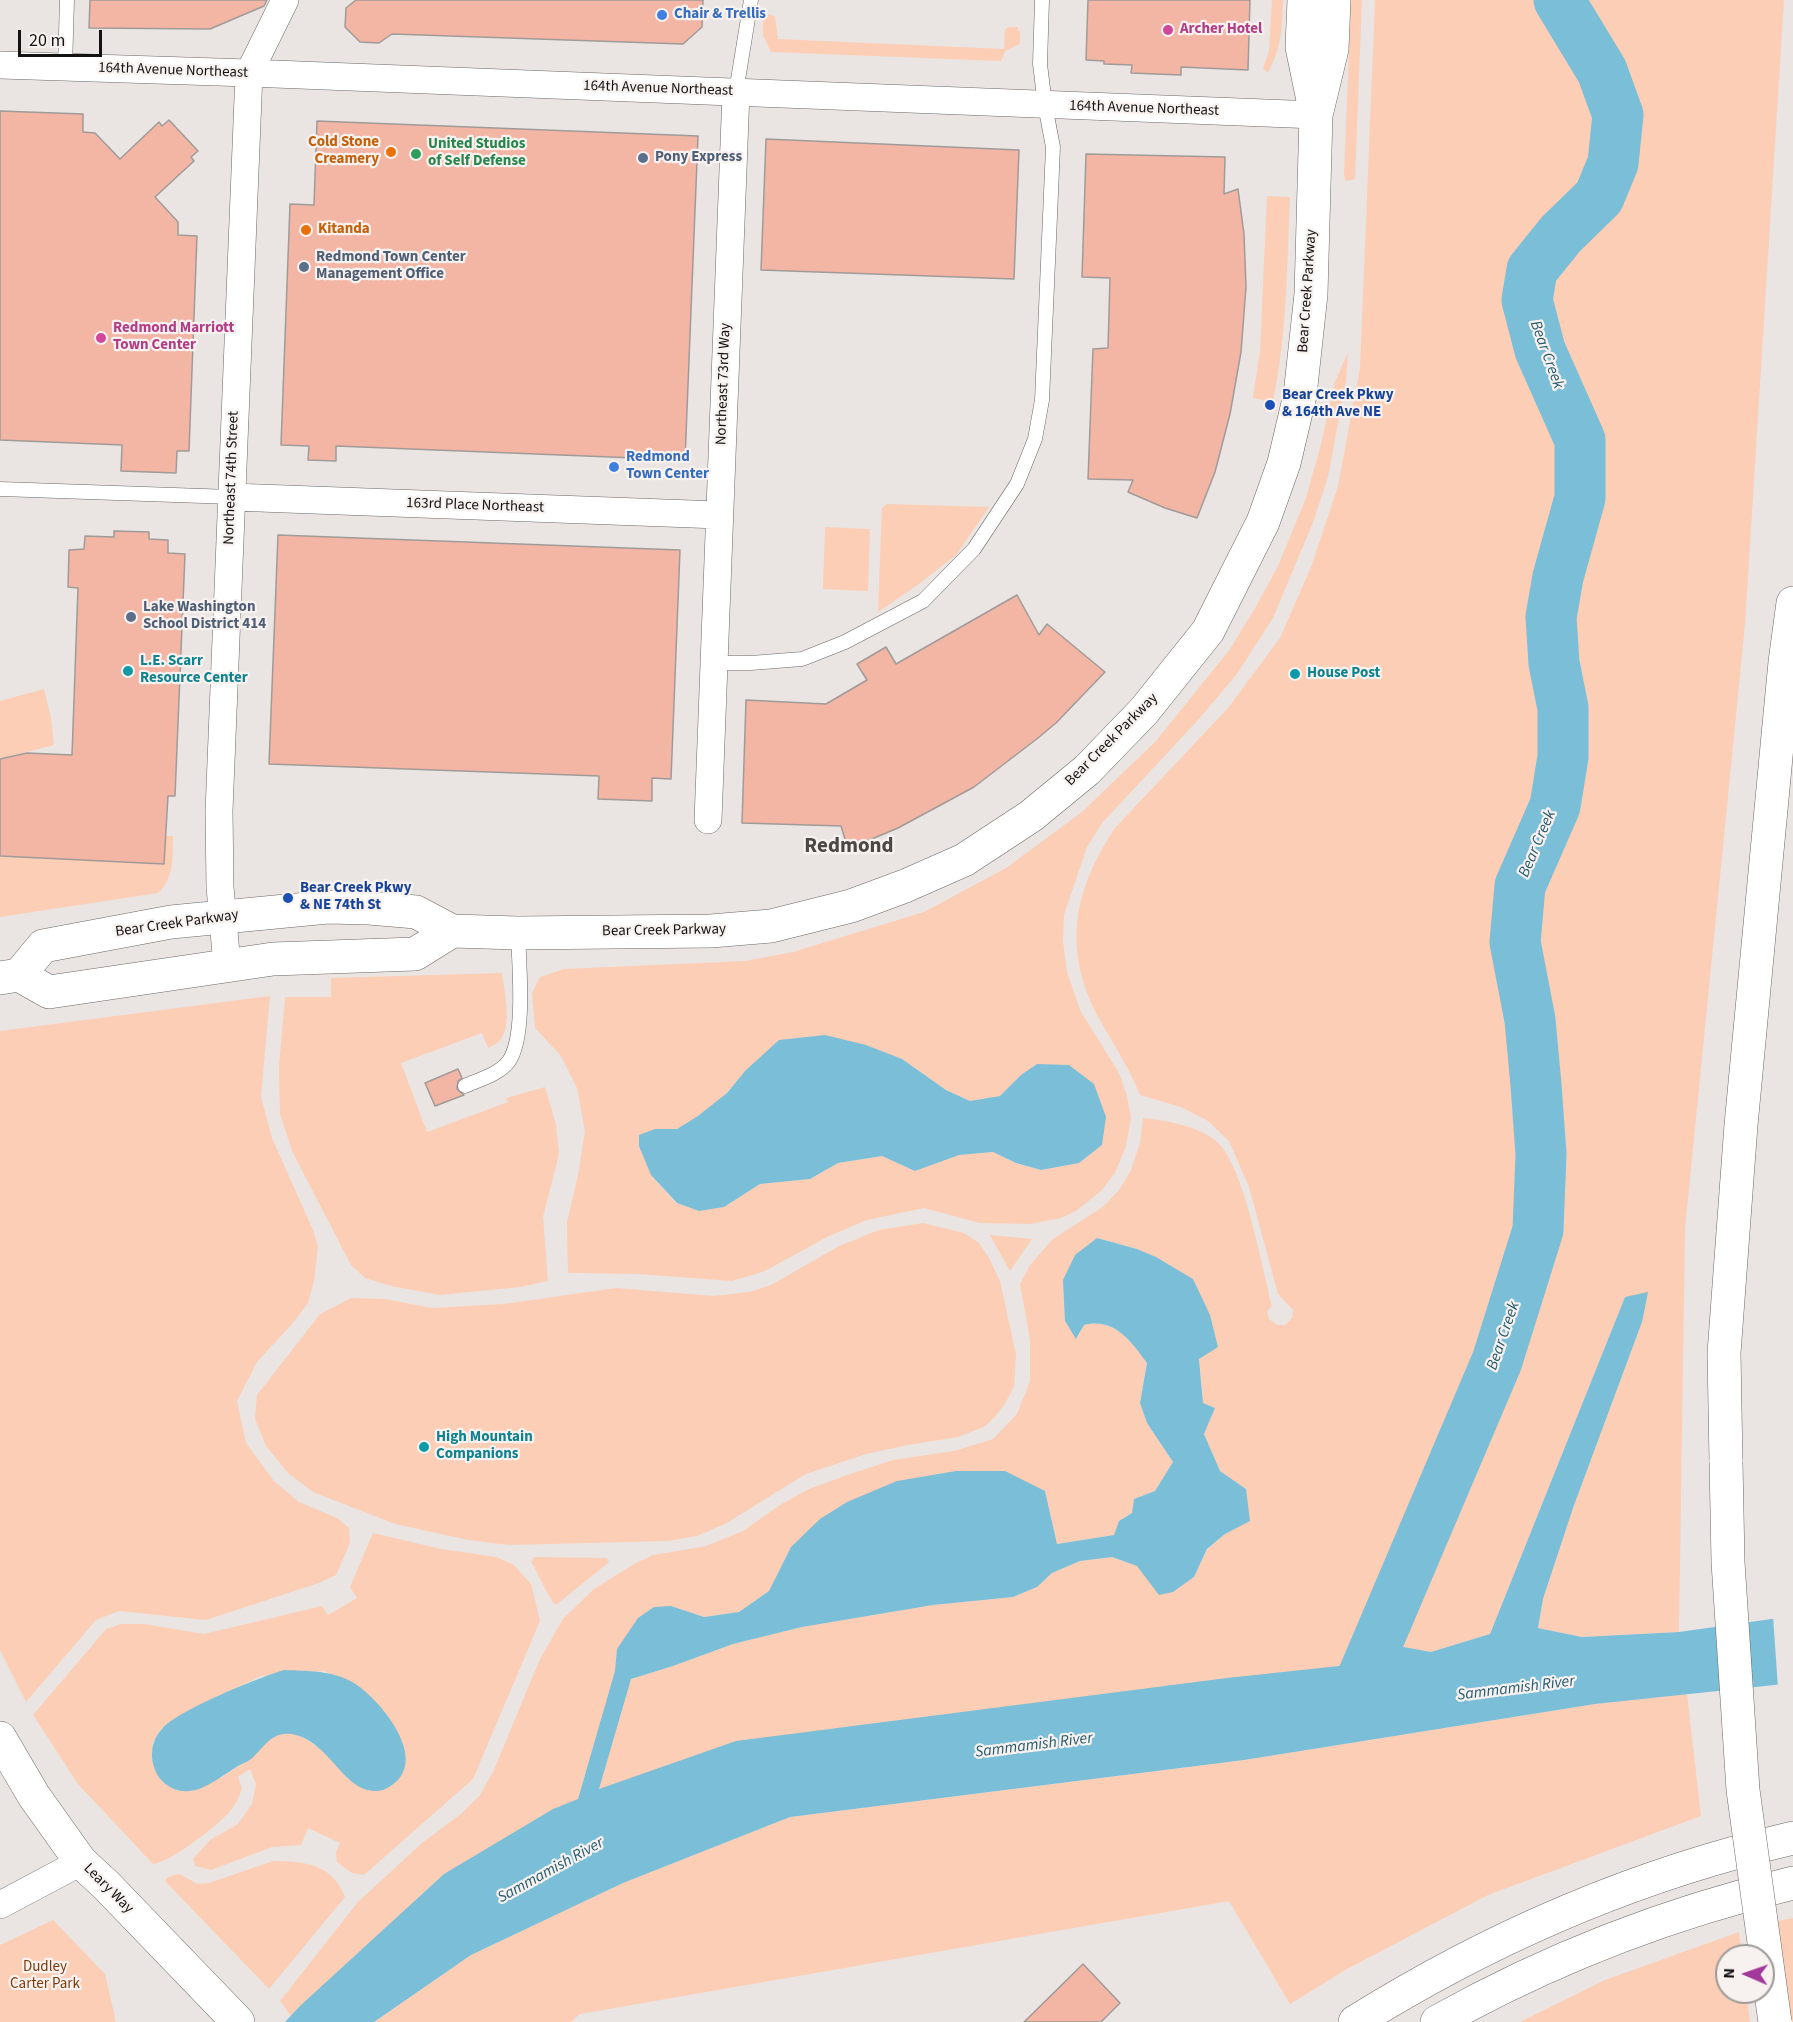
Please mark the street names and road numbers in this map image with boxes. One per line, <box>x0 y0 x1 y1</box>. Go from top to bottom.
street label: 164th Avenue Northeast <box>98 59 248 83</box>
street label: 164th Avenue Northeast <box>583 77 733 101</box>
street label: 164th Avenue Northeast <box>1069 97 1219 121</box>
street label: Bear Creek Parkway <box>1295 229 1321 353</box>
street label: Northeast 73rd Way <box>713 322 735 446</box>
street label: Northeast 74th Street <box>221 411 243 545</box>
street label: 163rd Place Northeast <box>406 495 544 517</box>
street label: Bear Creek Parkway <box>1062 690 1162 790</box>
street label: Bear Creek Parkway <box>114 906 240 942</box>
street label: Bear Creek Parkway <box>602 921 726 941</box>
street label: Leary Way <box>79 1860 137 1918</box>

